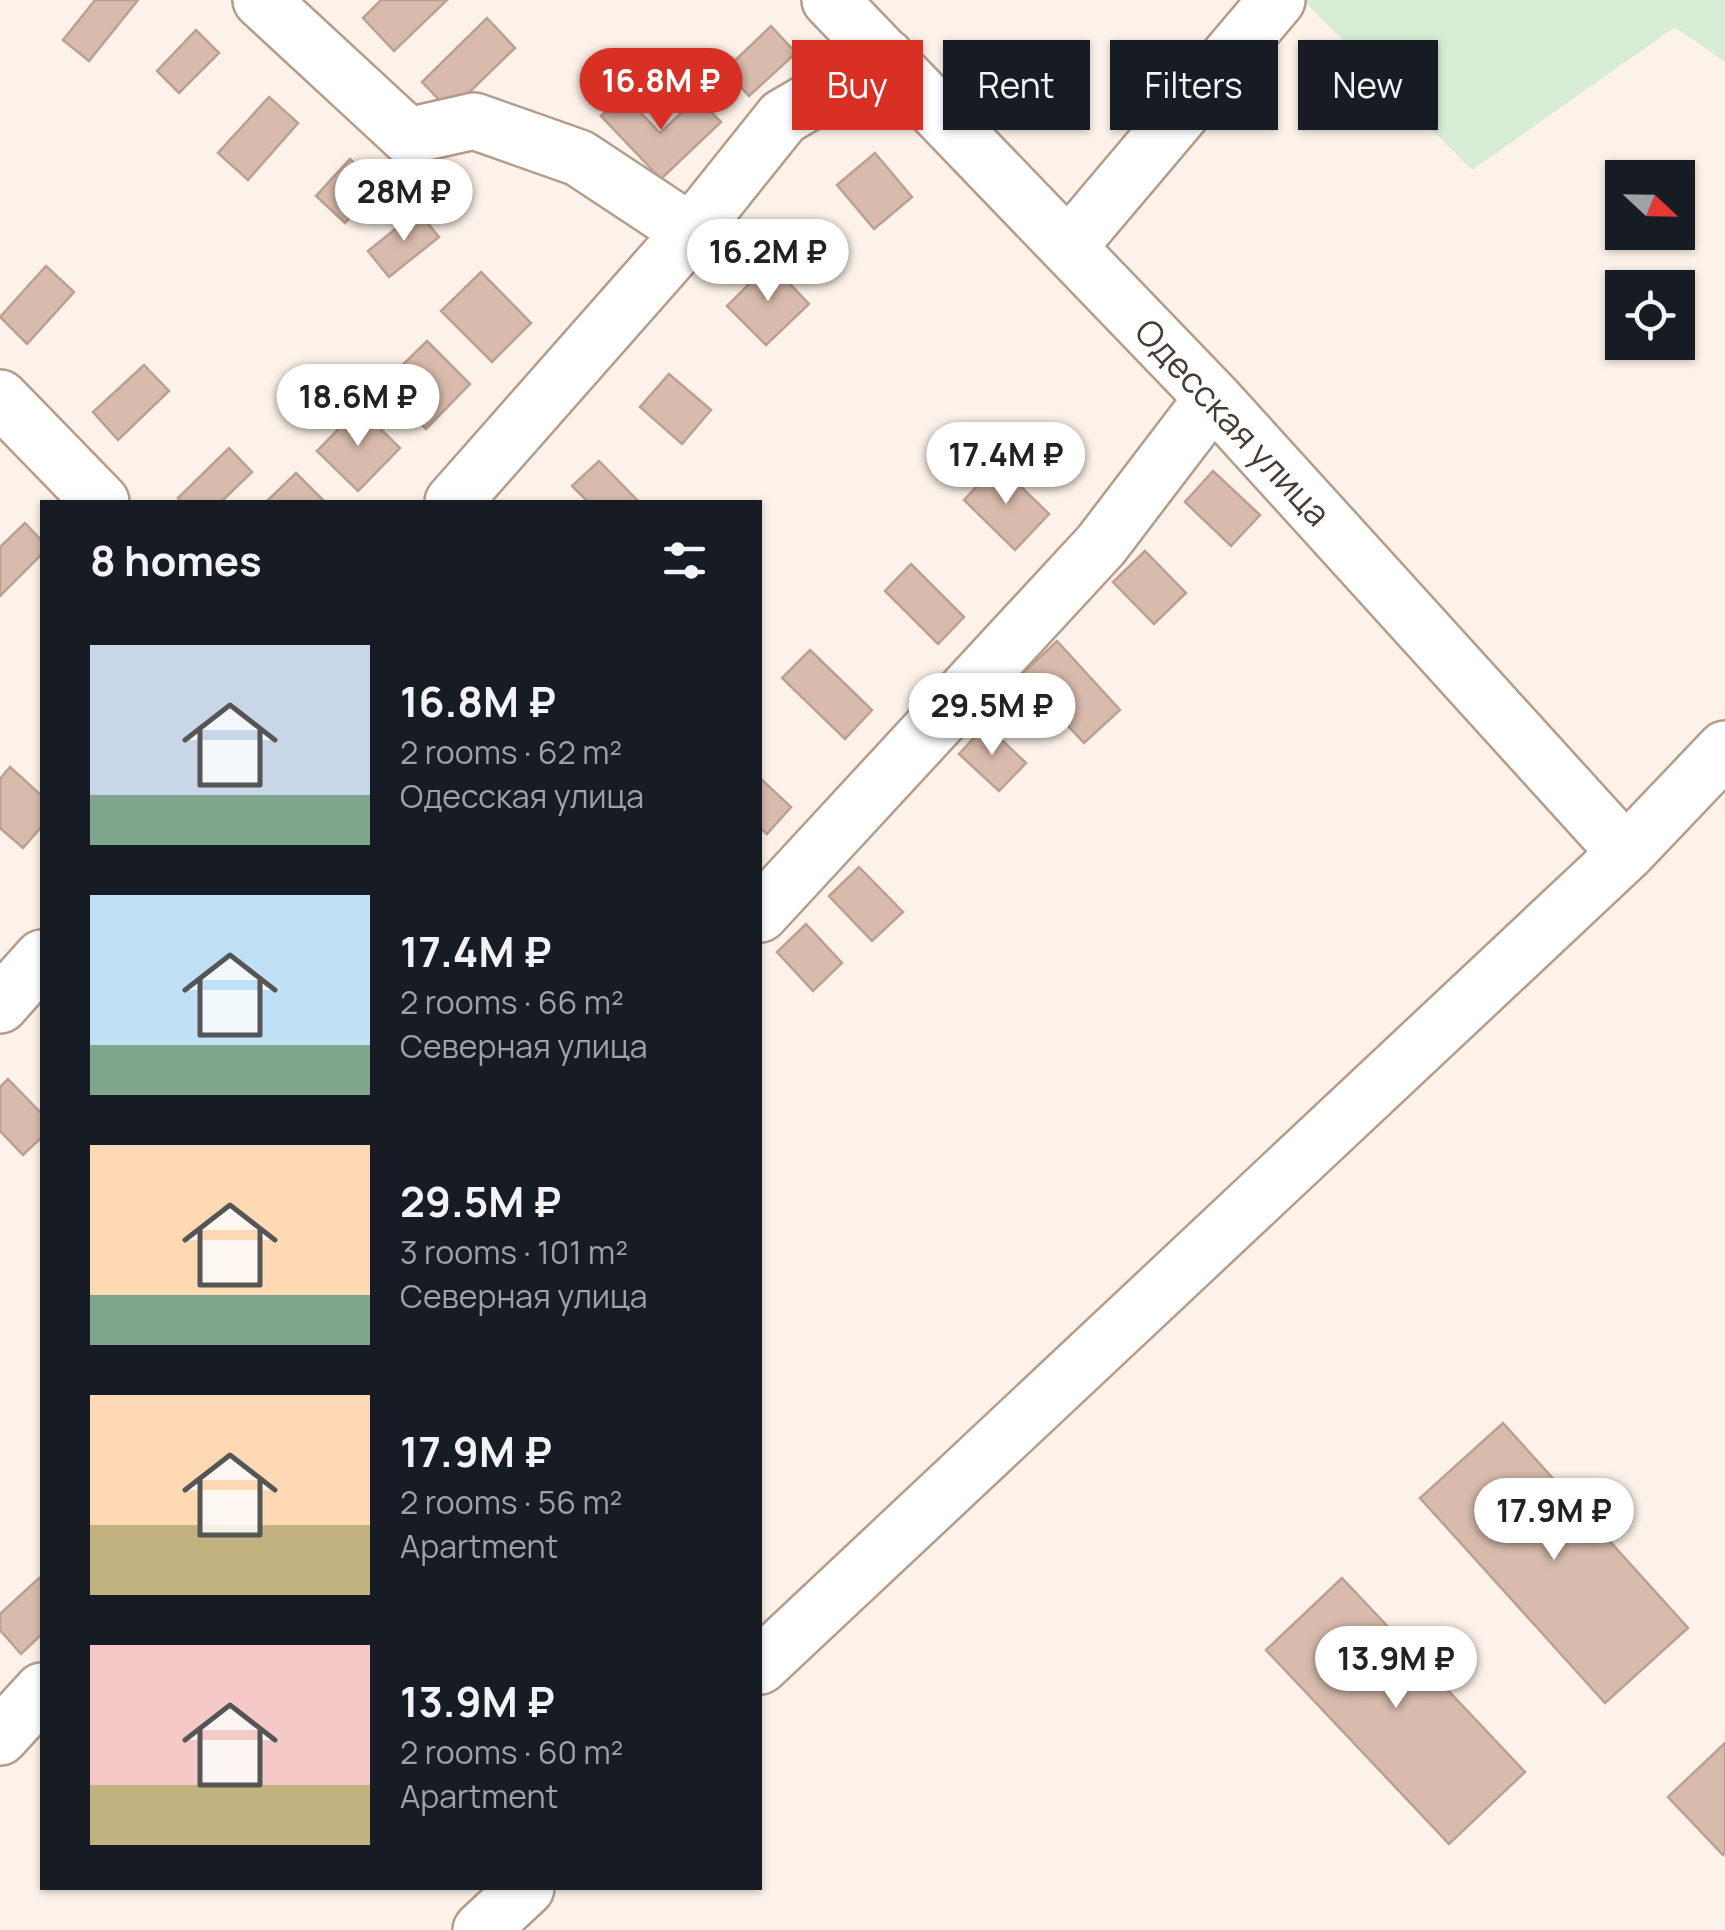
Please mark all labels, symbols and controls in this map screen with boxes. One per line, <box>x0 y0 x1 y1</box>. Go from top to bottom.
chip: Buy <box>792 40 923 130</box>
chip: Rent <box>943 40 1090 130</box>
chip: Filters <box>1110 40 1278 130</box>
chip: New <box>1298 40 1438 130</box>
pin: 16.8M ₽ <box>569 48 753 133</box>
text: 16.8M ₽ <box>602 58 720 102</box>
pin: 28M ₽ <box>334 159 474 244</box>
north arrow <box>1605 160 1695 250</box>
map controls <box>1605 160 1695 360</box>
text: 28M ₽ <box>357 169 451 213</box>
pin: 16.2M ₽ <box>676 219 860 304</box>
text: 16.2M ₽ <box>709 229 827 273</box>
button: locate <box>1605 270 1695 360</box>
street label: Одесская улица <box>1124 308 1342 536</box>
pin: 18.6M ₽ <box>266 364 450 449</box>
text: 18.6M ₽ <box>299 374 417 418</box>
pin: 17.4M ₽ <box>914 422 1098 507</box>
text: 17.4M ₽ <box>948 432 1064 476</box>
text: 8 homes <box>90 531 262 589</box>
icon: filters <box>657 533 712 588</box>
text: 16.8M ₽ <box>400 672 556 730</box>
pin: 29.5M ₽ <box>900 673 1084 758</box>
text: 29.5M ₽ <box>931 683 1053 727</box>
icon: home <box>170 685 290 805</box>
text: 2 rooms · 62 m² <box>400 730 622 774</box>
text: Одесская улица <box>400 774 644 818</box>
text: 17.4M ₽ <box>400 922 552 980</box>
icon: home <box>170 935 290 1055</box>
text: 2 rooms · 66 m² <box>400 980 624 1024</box>
text: Северная улица <box>400 1024 648 1068</box>
text: 29.5M ₽ <box>400 1172 561 1230</box>
icon: home <box>170 1185 290 1305</box>
text: 3 rooms · 101 m² <box>400 1230 628 1274</box>
text: Северная улица <box>400 1274 648 1318</box>
text: 17.9M ₽ <box>400 1422 552 1480</box>
icon: home <box>170 1435 290 1555</box>
pin: 17.9M ₽ <box>1462 1478 1646 1563</box>
text: 2 rooms · 56 m² <box>400 1480 622 1524</box>
text: 17.9M ₽ <box>1496 1488 1612 1532</box>
text: Apartment <box>400 1524 558 1568</box>
pin: 13.9M ₽ <box>1304 1626 1488 1711</box>
text: 13.9M ₽ <box>1337 1636 1455 1680</box>
text: 13.9M ₽ <box>400 1672 555 1730</box>
icon: home <box>170 1685 290 1805</box>
text: 2 rooms · 60 m² <box>400 1730 623 1774</box>
text: Apartment <box>400 1774 558 1818</box>

